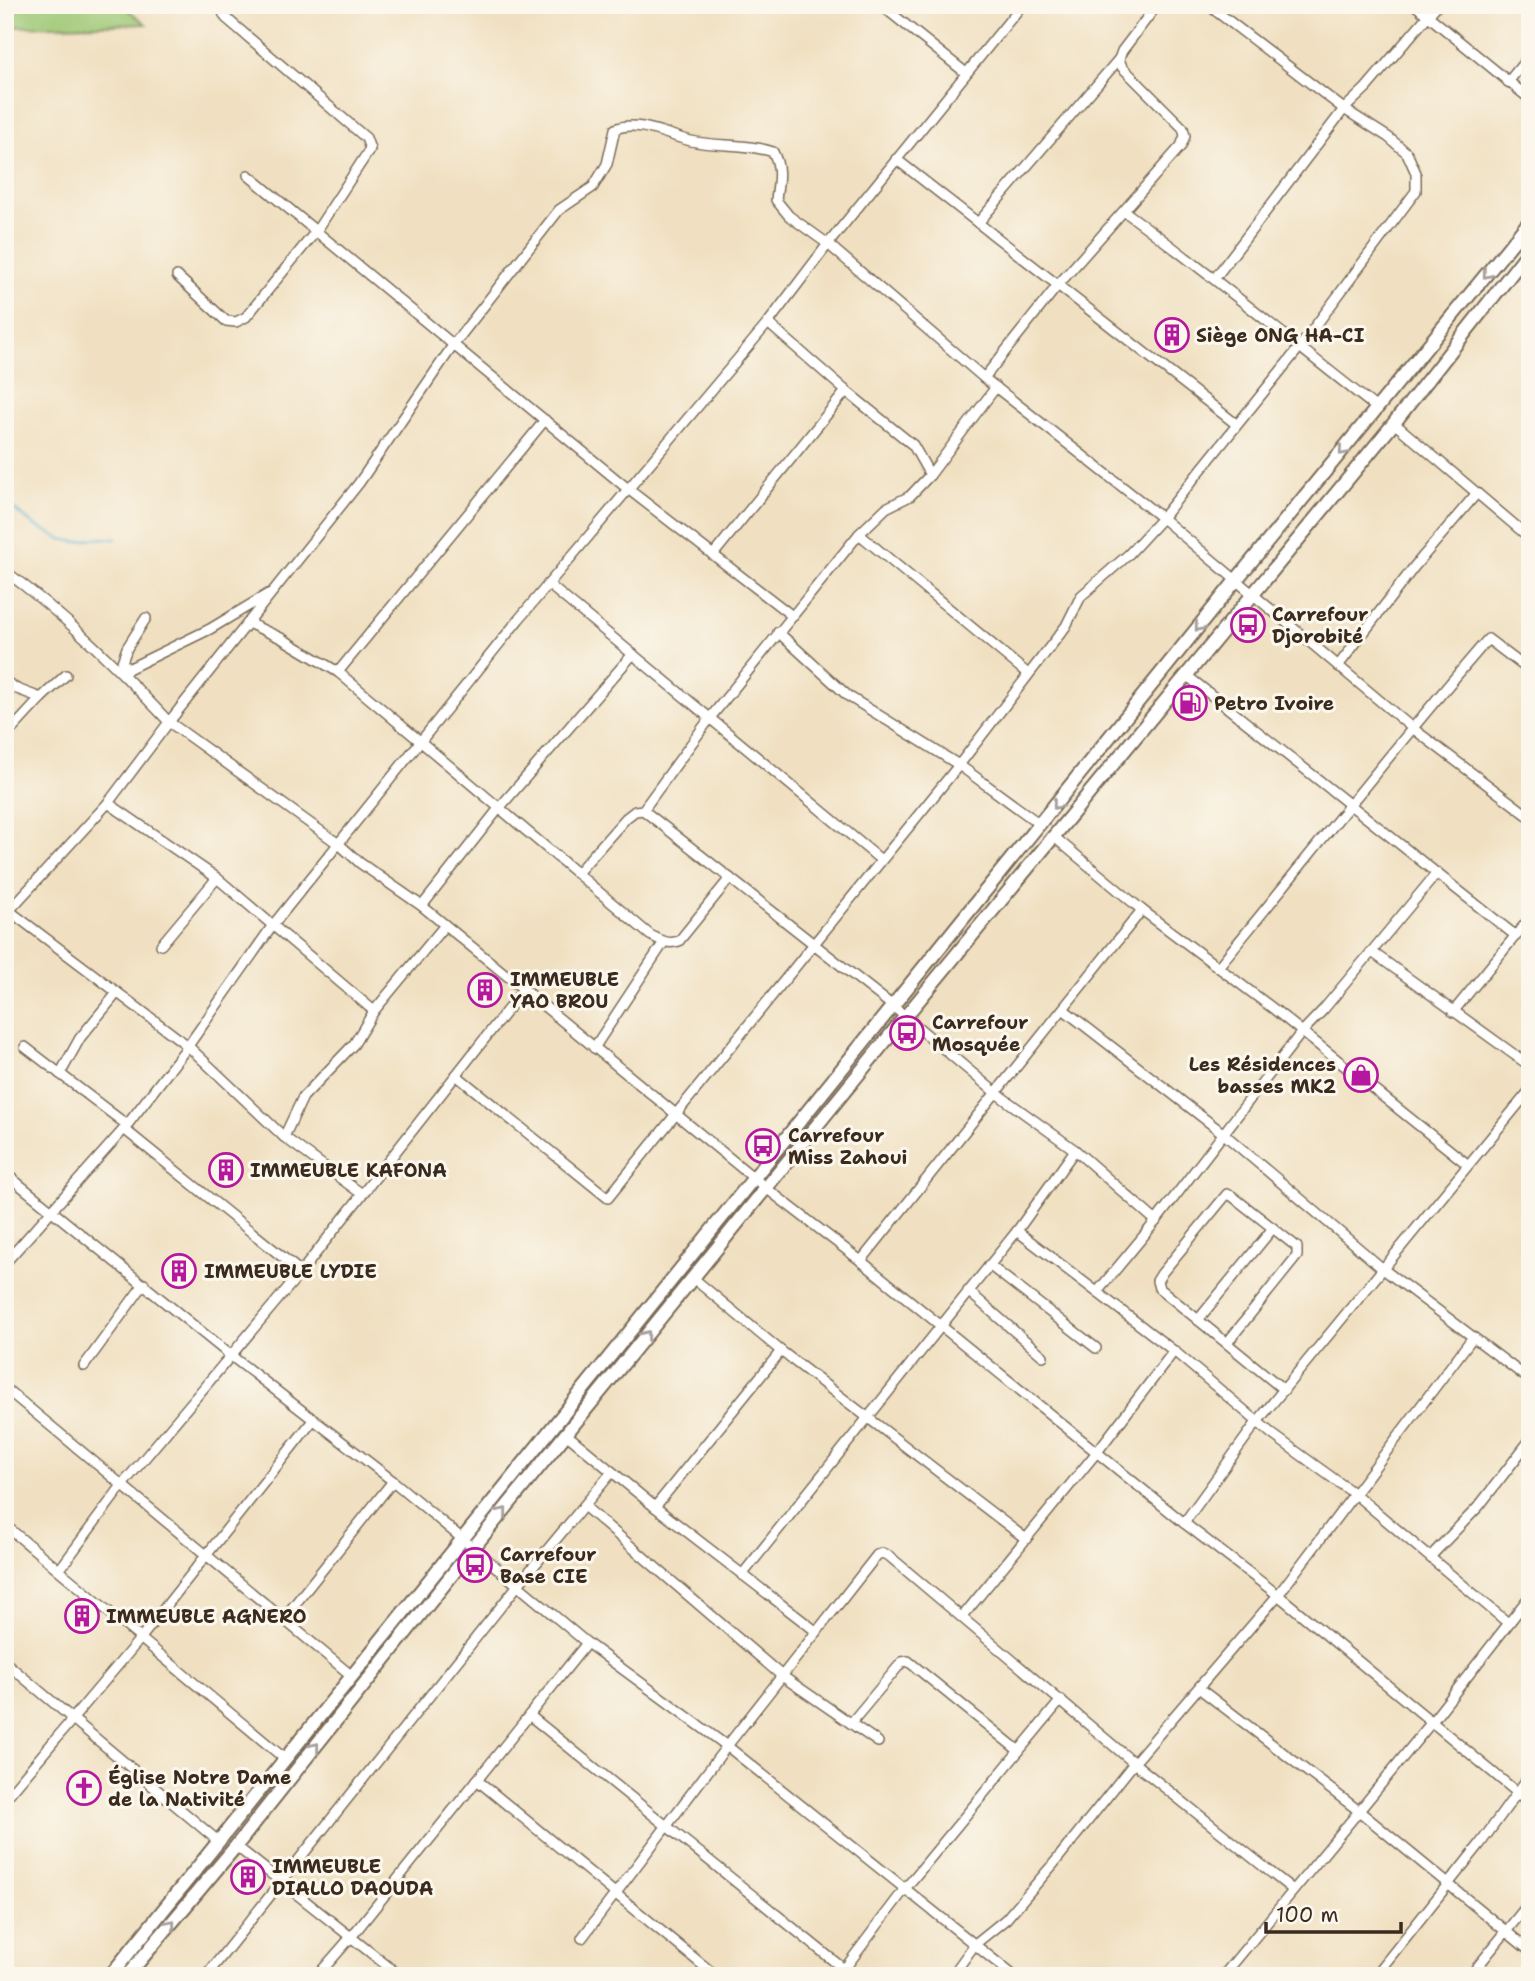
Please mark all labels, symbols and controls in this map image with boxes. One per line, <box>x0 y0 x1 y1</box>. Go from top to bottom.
one-way arrow <box>1482 267 1495 279</box>
building icon: Siège ONG HA-CI <box>1153 316 1191 354</box>
place label: Siège ONG HA-CI <box>1196 323 1365 348</box>
one-way arrow <box>1339 442 1351 455</box>
place label: Carrefour Djorobité <box>1272 602 1368 649</box>
bus stop icon: Carrefour Djorobité <box>1229 606 1267 644</box>
one-way arrow <box>1195 618 1207 631</box>
fuel station icon: Petro Ivoire <box>1171 684 1209 722</box>
place label: Petro Ivoire <box>1214 691 1334 716</box>
one-way arrow <box>1053 796 1065 809</box>
place label: IMMEUBLE YAO BROU <box>510 967 619 1014</box>
building icon: IMMEUBLE YAO BROU <box>466 971 504 1009</box>
place label: Carrefour Mosquée <box>932 1010 1028 1057</box>
bus stop icon: Carrefour Mosquée <box>888 1014 926 1052</box>
place label: Les Résidences basses MK2 <box>1189 1052 1336 1099</box>
shop icon: Les Résidences basses MK2 <box>1342 1056 1380 1094</box>
place label: Carrefour Miss Zahoui <box>788 1123 907 1170</box>
bus stop icon: Carrefour Miss Zahoui <box>744 1127 782 1165</box>
building icon: IMMEUBLE KAFONA <box>207 1151 245 1189</box>
place label: IMMEUBLE KAFONA <box>250 1158 447 1183</box>
building icon: IMMEUBLE LYDIE <box>160 1252 198 1290</box>
place label: IMMEUBLE LYDIE <box>204 1259 377 1284</box>
one-way arrow <box>638 1331 651 1343</box>
one-way arrow <box>494 1507 507 1519</box>
place label: Carrefour Base CIE <box>500 1542 596 1589</box>
bus stop icon: Carrefour Base CIE <box>456 1546 494 1584</box>
building icon: IMMEUBLE AGNERO <box>63 1597 101 1635</box>
place label: IMMEUBLE AGNERO <box>106 1604 307 1629</box>
one-way arrow <box>307 1743 319 1756</box>
place label: Église Notre Dame de la Nativité <box>108 1764 291 1812</box>
church icon: Église Notre Dame de la Nativité <box>65 1769 103 1807</box>
place label: IMMEUBLE DIALLO DAOUDA <box>272 1854 433 1901</box>
building icon: IMMEUBLE DIALLO DAOUDA <box>229 1858 267 1896</box>
scale bar <box>1266 1890 1400 1934</box>
text: 100 m <box>1276 1901 1339 1929</box>
one-way arrow <box>163 1919 175 1932</box>

